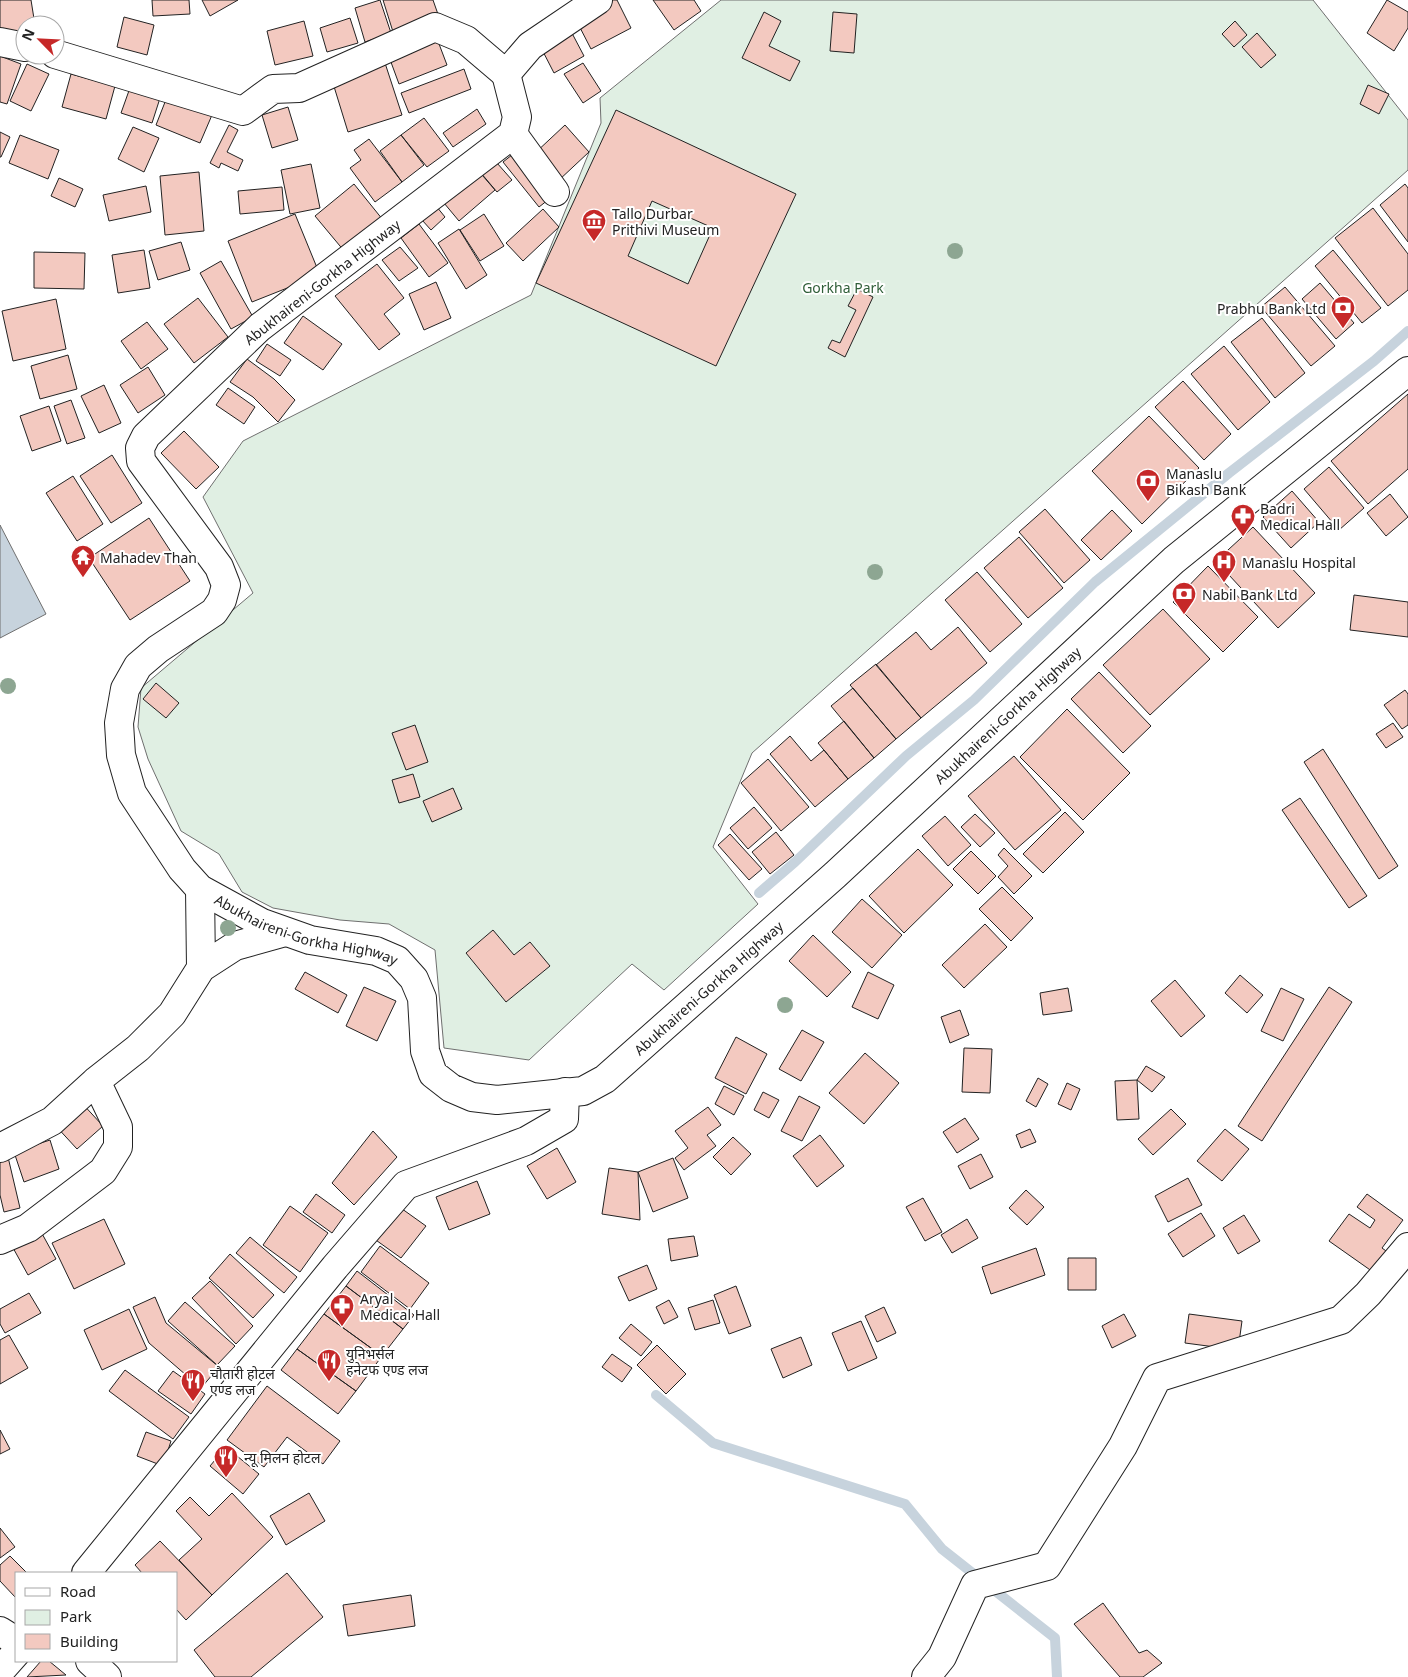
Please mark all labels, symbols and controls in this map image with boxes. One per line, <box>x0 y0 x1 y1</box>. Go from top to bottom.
north arrow <box>15 15 65 65</box>
text: N <box>17 25 39 44</box>
place label: Tallo Durbar Prithivi Museum <box>612 204 719 239</box>
museum icon: Tallo Durbar Prithivi Museum <box>581 208 607 242</box>
street label: Abukhaireni-Gorkha Highway <box>240 214 405 349</box>
park label: Gorkha Park <box>802 278 884 297</box>
bank icon: Prabhu Bank Ltd <box>1330 295 1356 329</box>
place label: Prabhu Bank Ltd <box>1217 299 1326 318</box>
place label: Manaslu Bikash Bank <box>1166 464 1247 499</box>
bank icon: Manaslu Bikash Bank <box>1135 468 1161 502</box>
place label: Badri Medical Hall <box>1260 499 1340 534</box>
pharmacy icon: Badri Medical Hall <box>1230 503 1256 537</box>
temple icon: Mahadev Than <box>70 544 96 578</box>
place label: Mahadev Than <box>100 548 197 567</box>
hospital icon: Manaslu Hospital <box>1211 549 1237 583</box>
place label: Manaslu Hospital <box>1242 553 1356 572</box>
bank icon: Nabil Bank Ltd <box>1171 581 1197 615</box>
place label: Nabil Bank Ltd <box>1202 585 1298 604</box>
street label: Abukhaireni-Gorkha Highway <box>930 641 1085 788</box>
street label: Abukhaireni-Gorkha Highway <box>212 889 402 969</box>
street label: Abukhaireni-Gorkha Highway <box>629 916 787 1059</box>
place label: Aryal Medical Hall <box>360 1289 440 1324</box>
pharmacy icon: Aryal Medical Hall <box>329 1293 355 1327</box>
place label: युनिभर्सल हनेटफ एण्ड लज <box>346 1344 429 1379</box>
restaurant icon: युनिभर्सल हनेटफ एण्ड लज <box>316 1348 342 1382</box>
place label: चौतारी होटल एण्ड लज <box>210 1364 275 1399</box>
restaurant icon: चौतारी होटल एण्ड लज <box>180 1368 206 1402</box>
restaurant icon: न्यू मिलन होटल <box>213 1444 239 1478</box>
place label: न्यू मिलन होटल <box>244 1448 321 1468</box>
legend <box>15 1572 178 1662</box>
text: Road <box>60 1581 96 1601</box>
text: Park <box>60 1606 92 1626</box>
text: Building <box>60 1631 118 1651</box>

